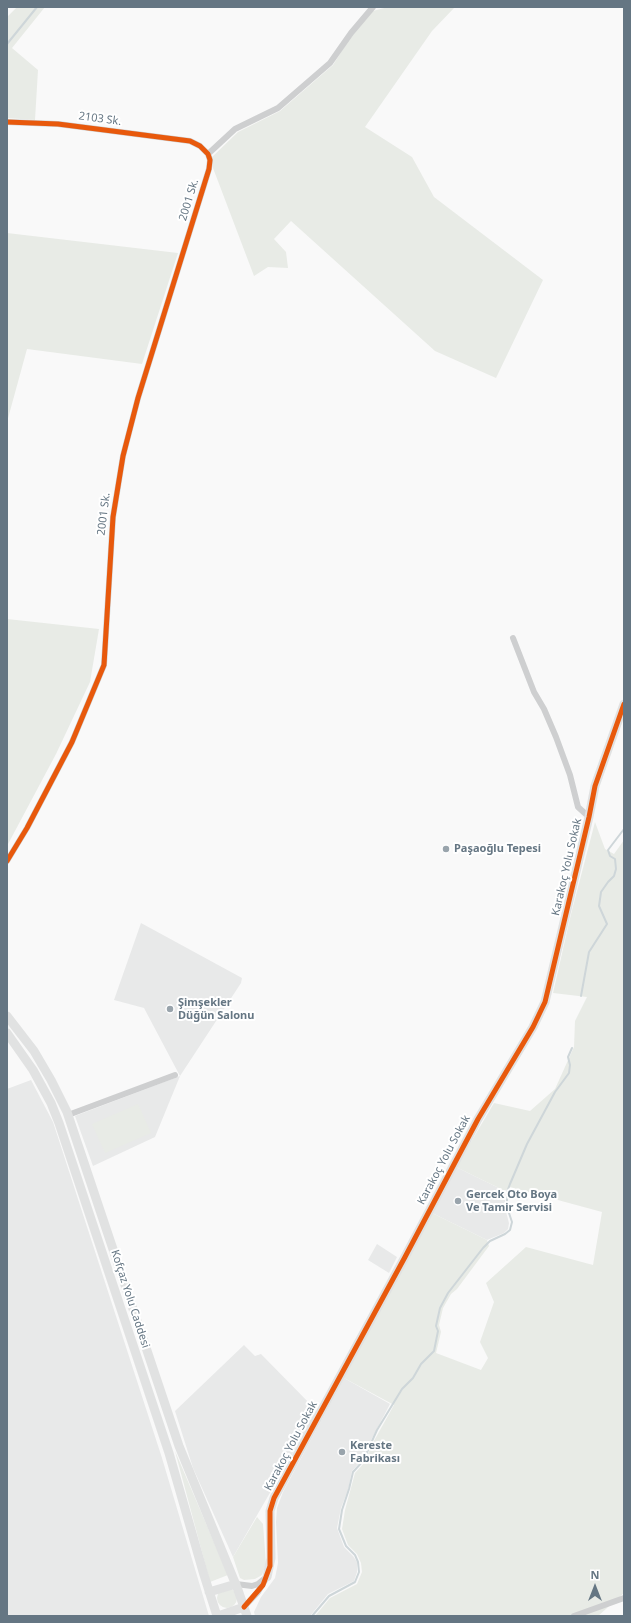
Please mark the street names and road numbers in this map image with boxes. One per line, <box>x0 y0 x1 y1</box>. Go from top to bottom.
street label: 2103 Sk. <box>78 109 122 129</box>
street label: 2001 Sk. <box>176 178 202 222</box>
street label: 2001 Sk. <box>95 492 113 536</box>
street label: Karakoç Yolu Sokak <box>549 817 585 917</box>
street label: Karakoç Yolu Sokak <box>415 1113 473 1207</box>
street label: Kofçaz Yolu Caddesi <box>108 1248 152 1350</box>
street label: Karakoç Yolu Sokak <box>262 1399 320 1493</box>

